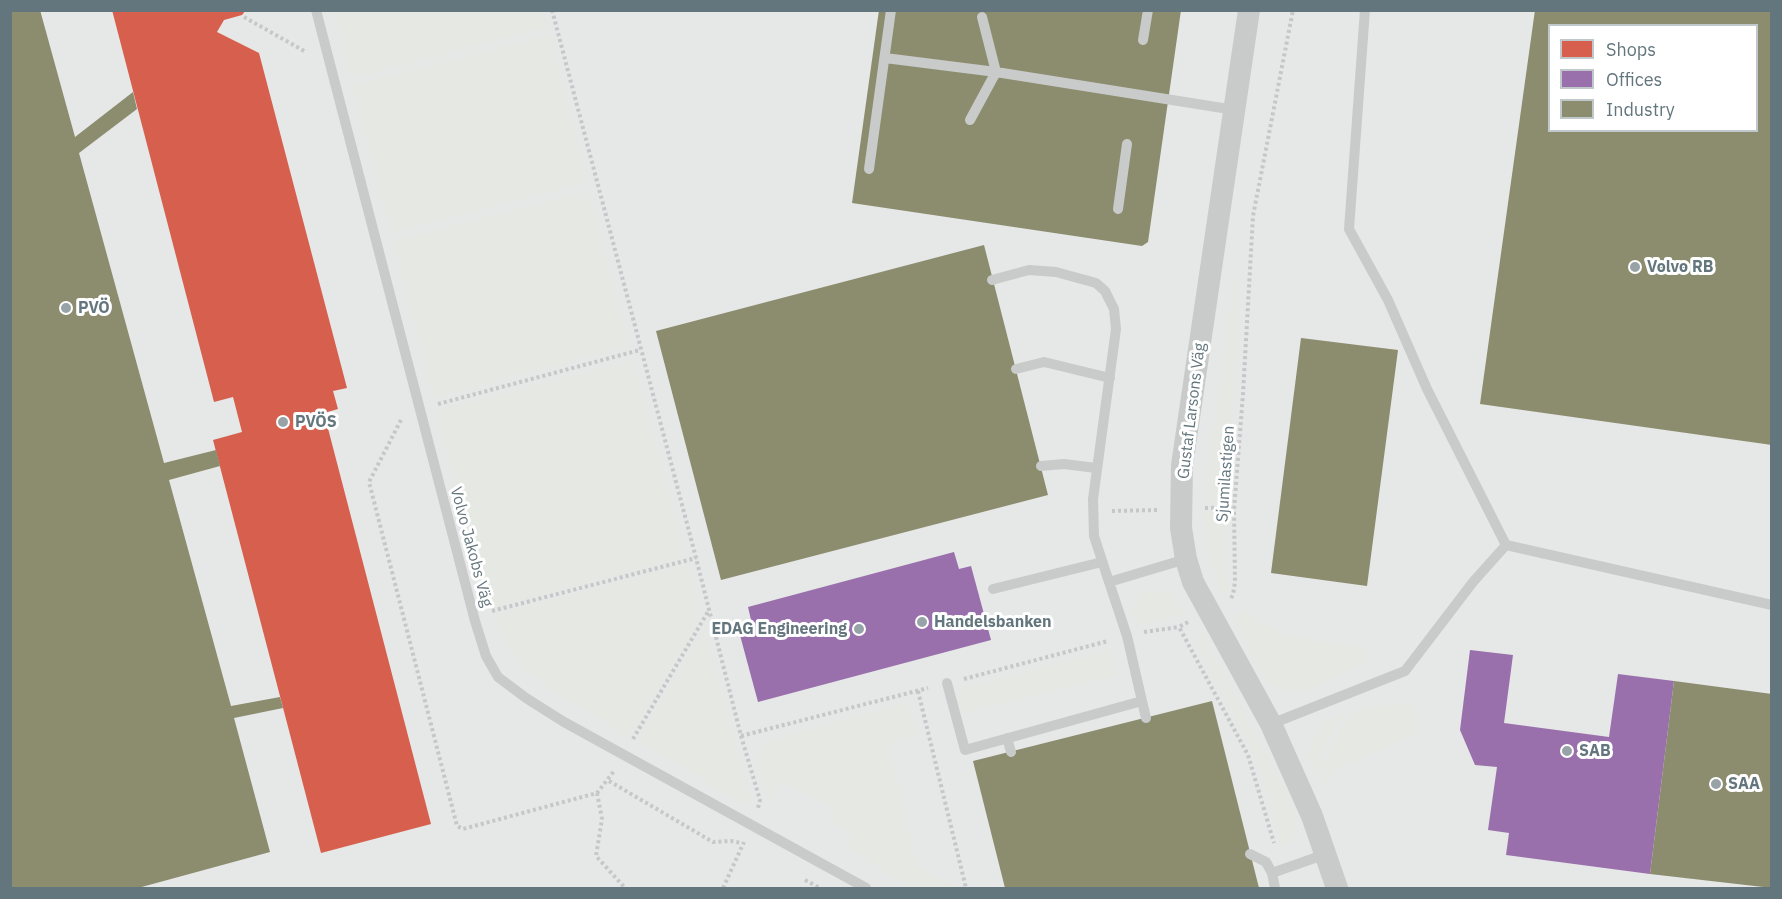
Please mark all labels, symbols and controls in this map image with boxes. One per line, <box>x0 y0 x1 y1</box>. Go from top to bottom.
legend <box>1548 24 1758 132</box>
text: Shops <box>1606 38 1656 61</box>
text: Offices <box>1606 68 1662 91</box>
text: Industry <box>1606 98 1675 121</box>
place label: Volvo RB <box>1647 257 1713 277</box>
marker: Volvo RB <box>1628 260 1642 274</box>
place label: PVÖ <box>78 298 110 318</box>
marker: PVÖ <box>59 301 73 315</box>
street label: Gustaf Larsons Väg <box>1174 342 1210 480</box>
place label: PVÖS <box>295 412 337 432</box>
marker: PVÖS <box>276 415 290 429</box>
street label: Sjumilastigen <box>1213 425 1239 523</box>
street label: Volvo Jakobs Väg <box>446 485 496 609</box>
place label: Handelsbanken <box>934 612 1052 632</box>
marker: Handelsbanken <box>915 615 929 629</box>
place label: EDAG Engineering <box>711 619 847 639</box>
marker: EDAG Engineering <box>852 622 866 636</box>
place label: SAB <box>1579 741 1611 761</box>
marker: SAB <box>1560 744 1574 758</box>
place label: SAA <box>1728 774 1760 794</box>
marker: SAA <box>1709 777 1723 791</box>

